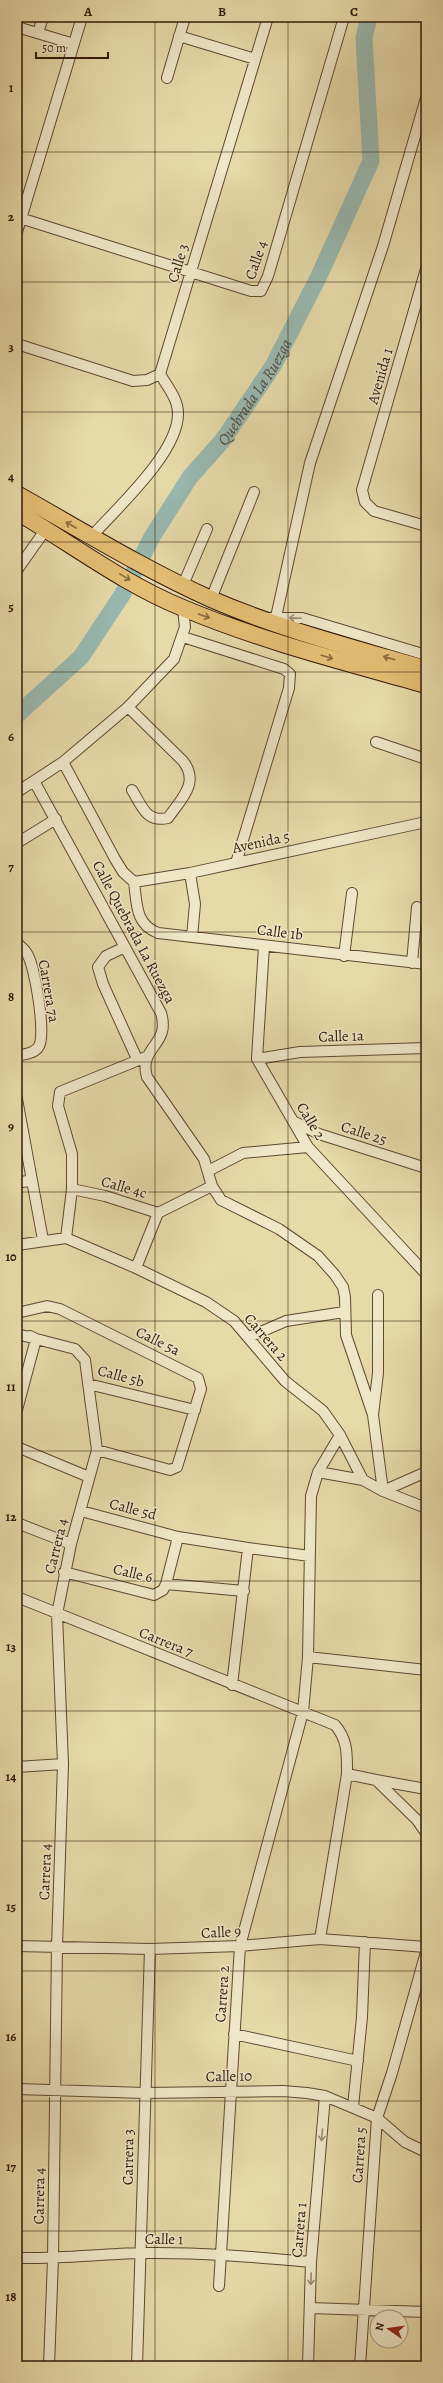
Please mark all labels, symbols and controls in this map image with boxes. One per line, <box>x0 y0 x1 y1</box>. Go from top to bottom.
text: A <box>83 3 93 20</box>
text: B <box>218 3 226 20</box>
text: C <box>350 3 358 20</box>
scale bar <box>36 34 108 60</box>
text: 50 m <box>42 40 66 56</box>
text: 1 <box>9 79 14 96</box>
text: 2 <box>8 208 15 225</box>
street label: Calle 4 <box>240 238 272 282</box>
street label: Calle 3 <box>163 241 193 285</box>
water label: Quebrada La Ruezga <box>212 335 297 450</box>
text: 3 <box>8 338 14 355</box>
street label: Avenida 1 <box>362 346 397 407</box>
text: 4 <box>8 468 14 485</box>
one-way arrow <box>65 520 77 528</box>
one-way arrow <box>119 574 131 582</box>
text: 5 <box>8 598 14 615</box>
one-way arrow <box>197 613 210 620</box>
one-way arrow <box>289 614 302 621</box>
one-way arrow <box>320 654 333 661</box>
one-way arrow <box>382 654 395 661</box>
text: 6 <box>8 728 14 745</box>
street label: Avenida 5 <box>229 826 292 858</box>
street label: Calle Quebrada La Ruezga <box>88 857 180 1007</box>
text: 7 <box>8 858 14 875</box>
street label: Calle 1b <box>256 919 304 945</box>
street label: Carrera 7a <box>34 958 64 1024</box>
text: 8 <box>8 988 14 1005</box>
street label: Calle 1a <box>318 1025 364 1047</box>
street label: Calle 2 <box>292 1098 330 1144</box>
street label: Calle 25 <box>339 1116 389 1150</box>
text: 9 <box>8 1118 14 1135</box>
street label: Calle 4c <box>99 1171 149 1203</box>
text: 10 <box>5 1248 17 1265</box>
street label: Carrera 2 <box>240 1309 292 1365</box>
street label: Calle 5a <box>133 1322 183 1360</box>
street label: Calle 5b <box>95 1360 147 1392</box>
text: 11 <box>6 1378 16 1395</box>
street label: Calle 5d <box>107 1494 160 1525</box>
text: 12 <box>6 1508 17 1525</box>
street label: Carrera 4 <box>39 1516 73 1576</box>
street label: Calle 6 <box>111 1559 155 1587</box>
street label: Carrera 7 <box>136 1622 196 1662</box>
text: 13 <box>6 1638 17 1655</box>
text: 14 <box>6 1768 16 1785</box>
street label: Carrera 4 <box>34 1843 56 1901</box>
text: 15 <box>6 1898 17 1915</box>
street label: Calle 9 <box>200 1921 242 1943</box>
street label: Carrera 2 <box>210 1965 234 2023</box>
text: 16 <box>6 2028 16 2045</box>
street label: Calle 10 <box>206 2066 252 2086</box>
street label: Carrera 5 <box>347 2126 371 2184</box>
one-way arrow <box>318 2128 325 2141</box>
street label: Carrera 3 <box>118 2129 138 2185</box>
text: 17 <box>6 2158 17 2175</box>
street label: Carrera 4 <box>29 2167 49 2225</box>
street label: Carrera 1 <box>287 2202 311 2258</box>
street label: Calle 1 <box>145 2229 183 2249</box>
one-way arrow <box>307 2272 314 2285</box>
text: 18 <box>6 2288 16 2305</box>
north arrow <box>369 2309 409 2349</box>
text: N <box>372 2321 388 2332</box>

